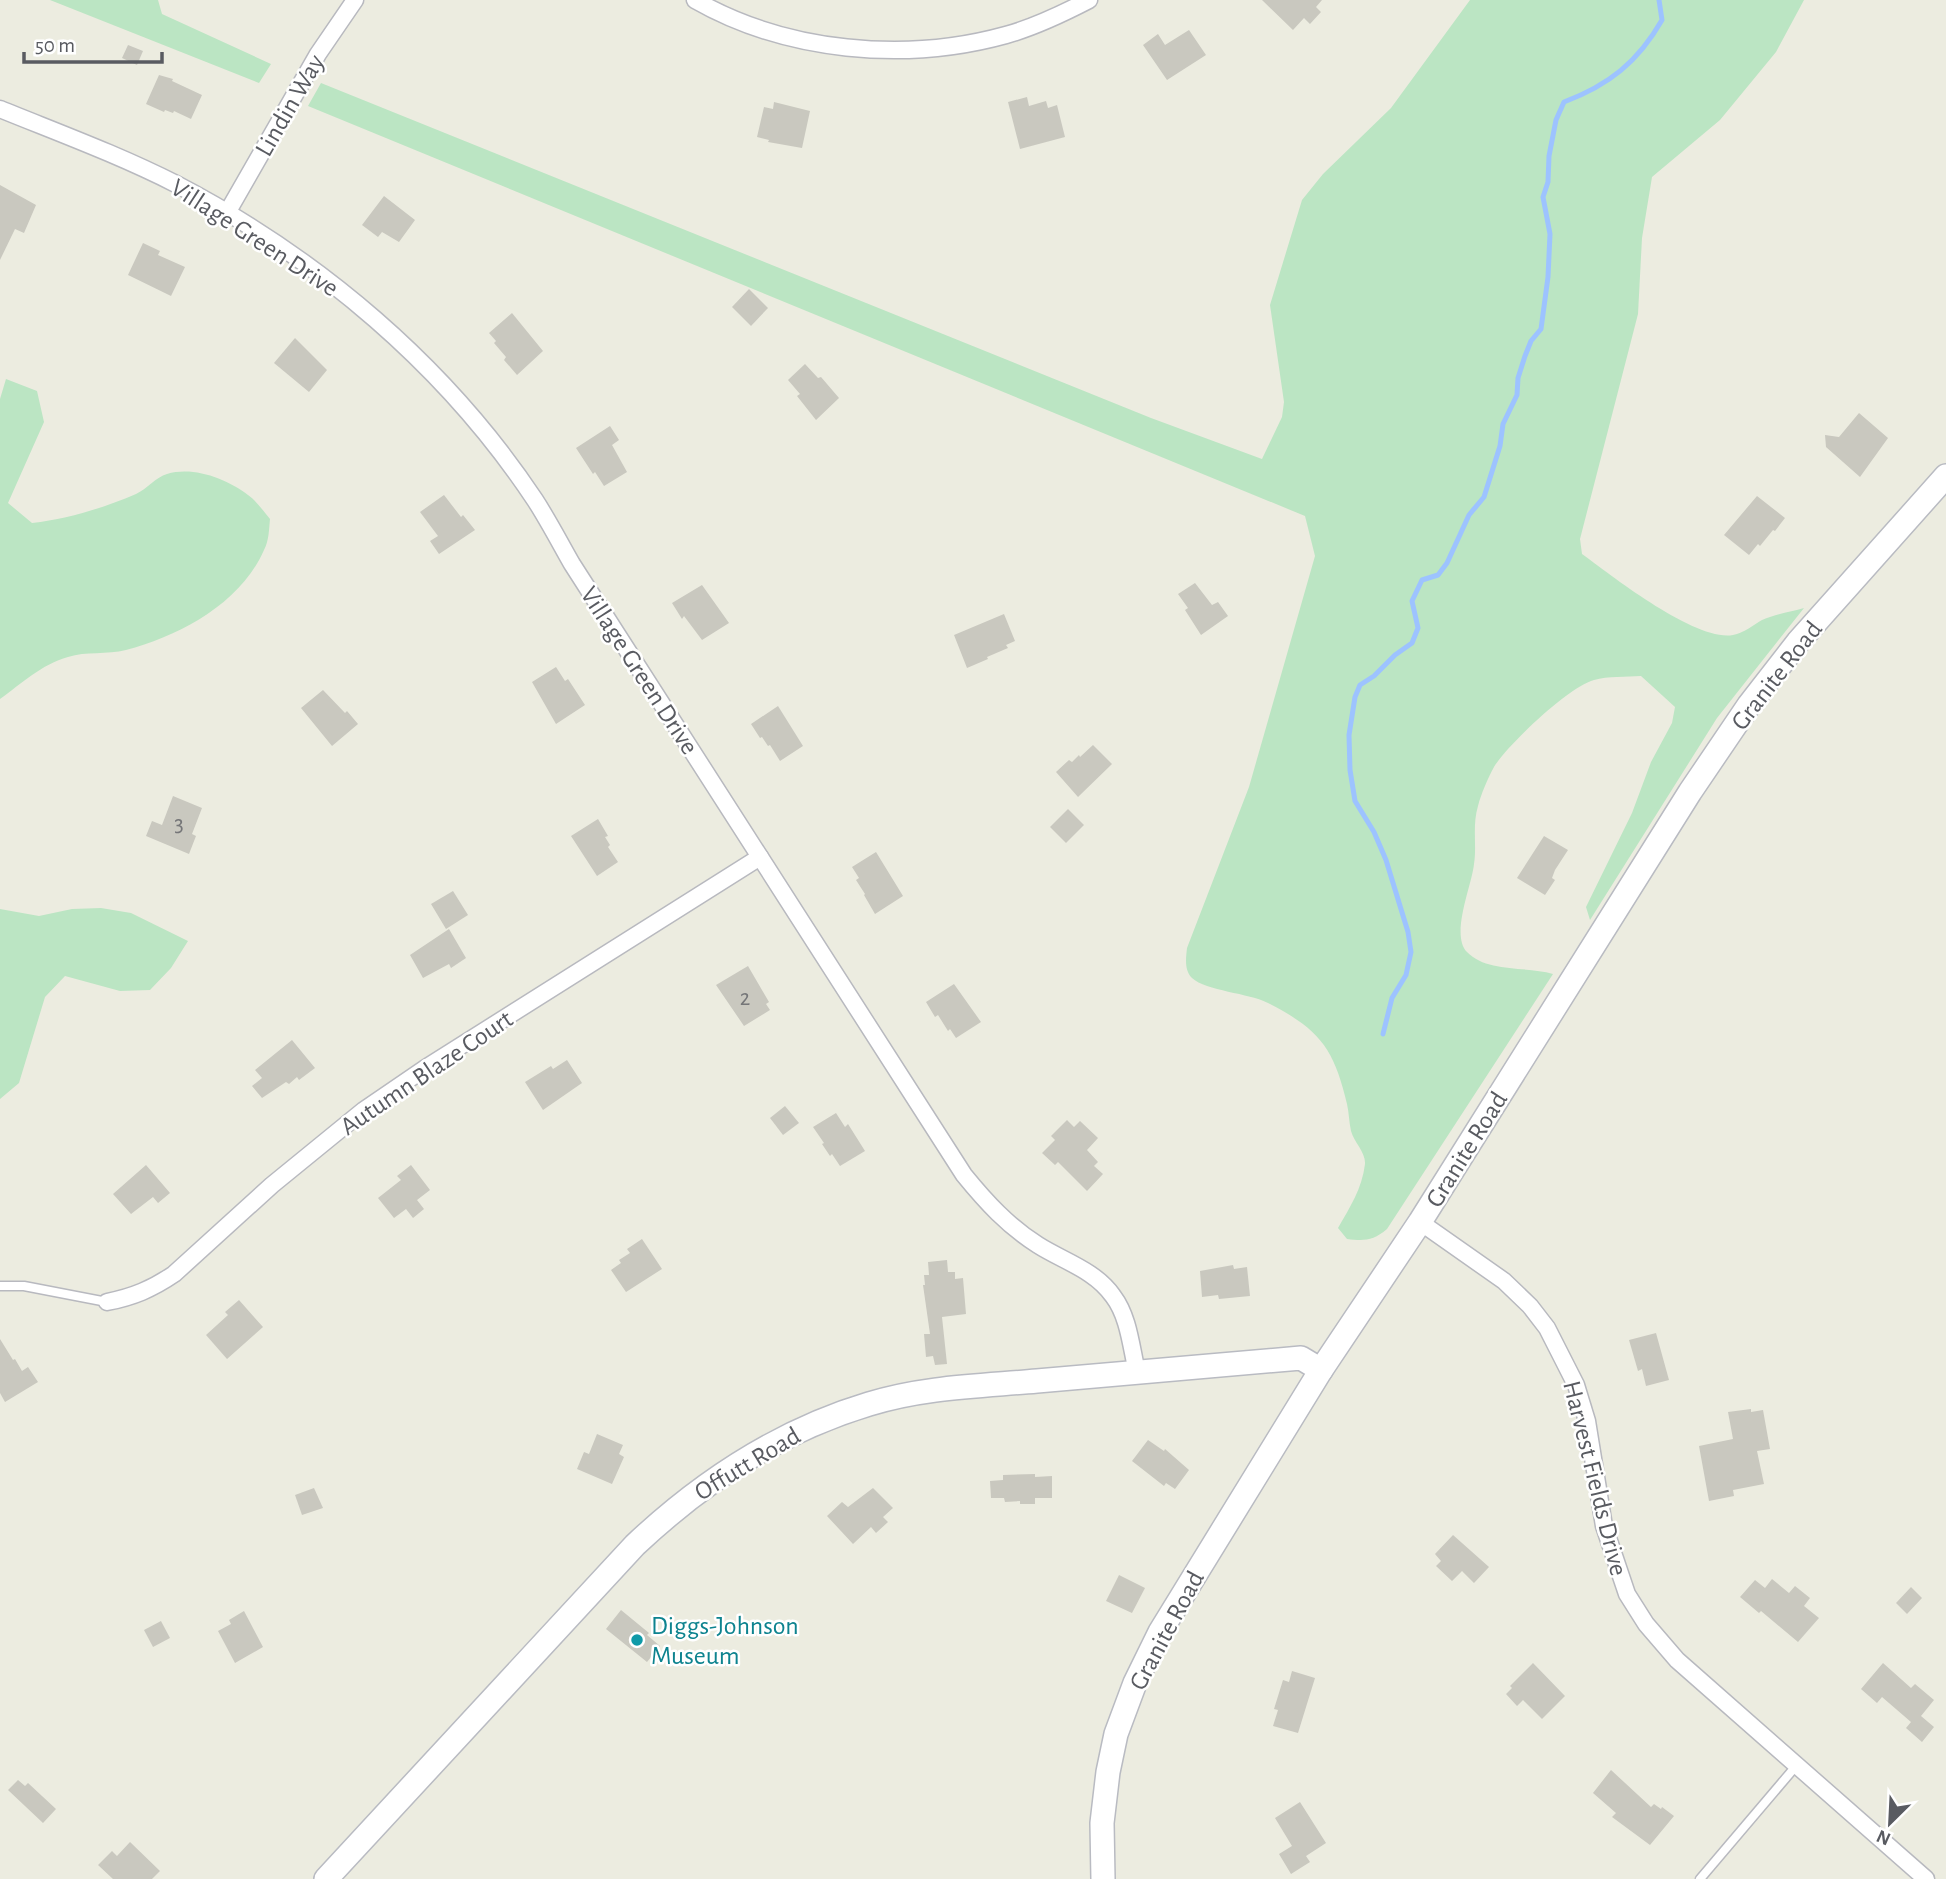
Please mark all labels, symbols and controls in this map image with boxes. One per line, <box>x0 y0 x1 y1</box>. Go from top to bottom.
scale bar <box>24 21 163 65</box>
text: 50 m <box>35 35 75 56</box>
street label: Lindin Way <box>250 50 329 161</box>
street label: Village Green Drive <box>166 174 343 302</box>
street label: Village Green Drive <box>575 582 703 759</box>
street label: Granite Road <box>1726 616 1827 735</box>
house number: 3 <box>174 813 184 836</box>
house number: 2 <box>740 987 750 1010</box>
street label: Autumn Blaze Court <box>336 1006 517 1140</box>
street label: Granite Road <box>1421 1087 1512 1212</box>
street label: Harvest Fields Drive <box>1558 1378 1632 1578</box>
street label: Offutt Road <box>690 1422 805 1505</box>
street label: Granite Road <box>1125 1567 1209 1694</box>
place label: Diggs-Johnson Museum <box>651 1613 799 1669</box>
marker: Diggs-Johnson Museum <box>629 1632 645 1648</box>
north arrow <box>1855 1788 1925 1858</box>
text: N <box>1874 1826 1894 1849</box>

